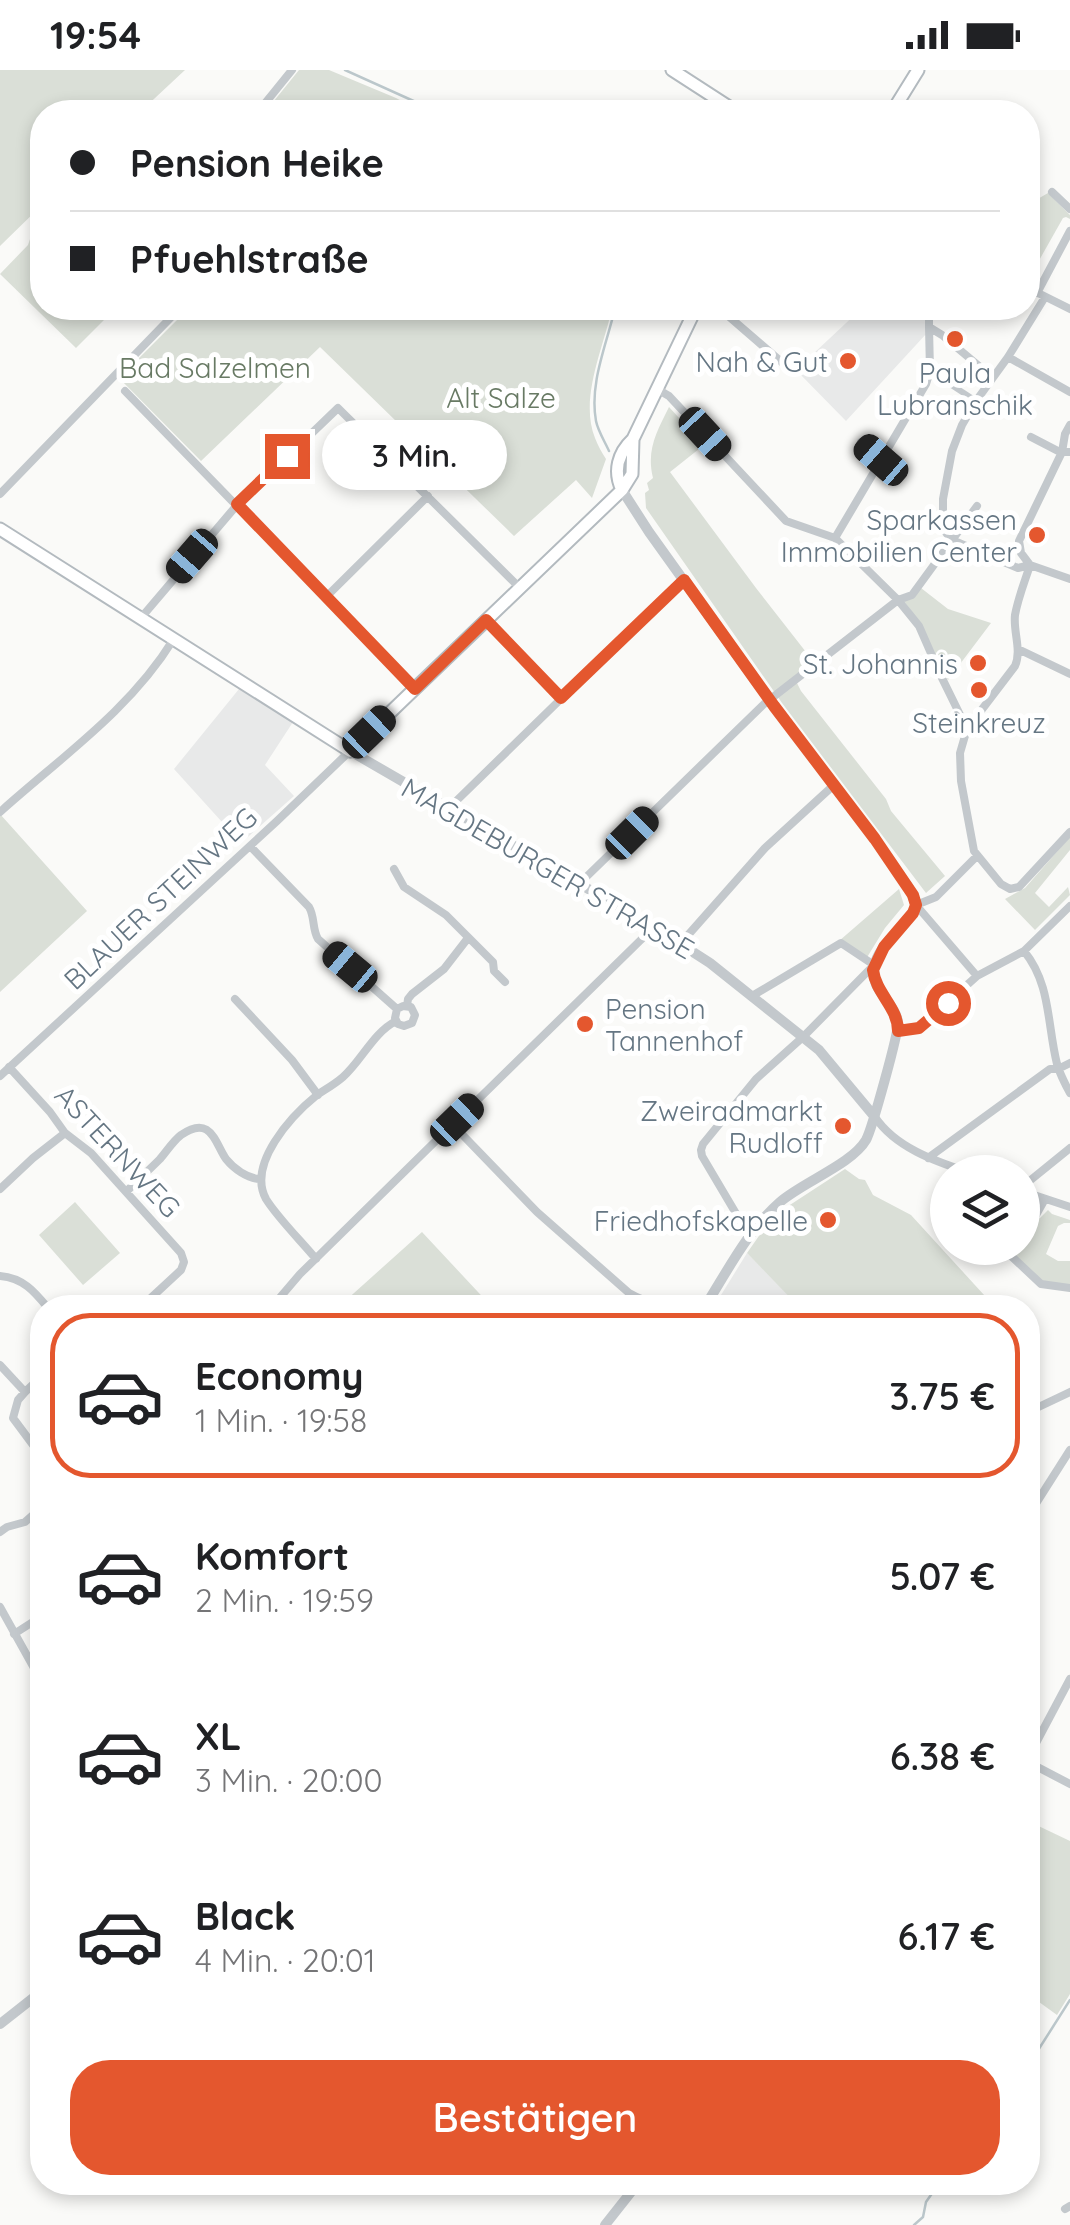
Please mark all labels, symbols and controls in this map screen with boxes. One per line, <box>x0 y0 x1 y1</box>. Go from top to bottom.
text: 19:54 <box>50 11 141 59</box>
text: Pension Heike <box>130 139 384 187</box>
text: Pfuehlstraße <box>130 235 369 283</box>
marker: Paula Lubranschik <box>944 328 966 350</box>
place label: Nah & Gut <box>696 344 828 379</box>
park label: Bad Salzelmen <box>119 350 311 385</box>
marker: Nah & Gut <box>837 350 859 372</box>
place label: Paula Lubranschik <box>877 355 1033 422</box>
park label: Alt Salze <box>446 380 556 415</box>
car <box>674 402 736 466</box>
callout: 3 Min. <box>322 421 507 491</box>
car <box>849 429 913 491</box>
route end <box>265 434 310 479</box>
text: 3 Min. <box>372 435 457 475</box>
place label: Sparkassen Immobilien Center <box>781 502 1017 569</box>
car <box>161 524 223 588</box>
marker: Sparkassen Immobilien Center <box>1026 524 1048 546</box>
place label: St. Johannis <box>803 646 958 681</box>
marker: St. Johannis <box>967 652 989 674</box>
marker: Steinkreuz <box>968 679 990 701</box>
car <box>337 700 401 764</box>
place label: Steinkreuz <box>912 705 1046 740</box>
street label: MAGDEBURGER STRASSE <box>395 770 701 966</box>
street label: BLAUER STEINWEG <box>56 799 264 997</box>
car <box>600 801 664 865</box>
car <box>317 936 383 998</box>
route start <box>926 981 971 1026</box>
place label: Pension Tannenhof <box>605 991 743 1058</box>
marker: Pension Tannenhof <box>574 1013 596 1035</box>
street label: ASTERNWEG <box>48 1078 188 1224</box>
car <box>425 1088 489 1152</box>
place label: Zweiradmarkt Rudloff <box>640 1093 823 1160</box>
marker: Zweiradmarkt Rudloff <box>832 1115 854 1137</box>
map controls <box>930 1155 1040 1265</box>
button: layers <box>930 1155 1040 1265</box>
place label: Friedhofskapelle <box>594 1203 808 1238</box>
marker: Friedhofskapelle <box>817 1209 839 1231</box>
icon: car <box>75 1351 165 1441</box>
text: Economy <box>195 1352 364 1400</box>
text: 3.75 € <box>889 1372 995 1420</box>
text: 1 Min. · 19:58 <box>195 1400 367 1440</box>
icon: car <box>75 1531 165 1621</box>
text: Komfort <box>195 1532 349 1580</box>
text: 5.07 € <box>889 1552 995 1600</box>
text: 2 Min. · 19:59 <box>195 1580 374 1620</box>
icon: car <box>75 1711 165 1801</box>
text: XL <box>195 1712 241 1760</box>
text: 6.38 € <box>890 1732 995 1780</box>
text: 3 Min. · 20:00 <box>195 1760 383 1800</box>
icon: car <box>75 1891 165 1981</box>
text: Black <box>195 1892 295 1940</box>
text: 6.17 € <box>897 1912 995 1960</box>
text: 4 Min. · 20:01 <box>195 1940 376 1980</box>
button: Bestätigen <box>70 2060 1000 2175</box>

